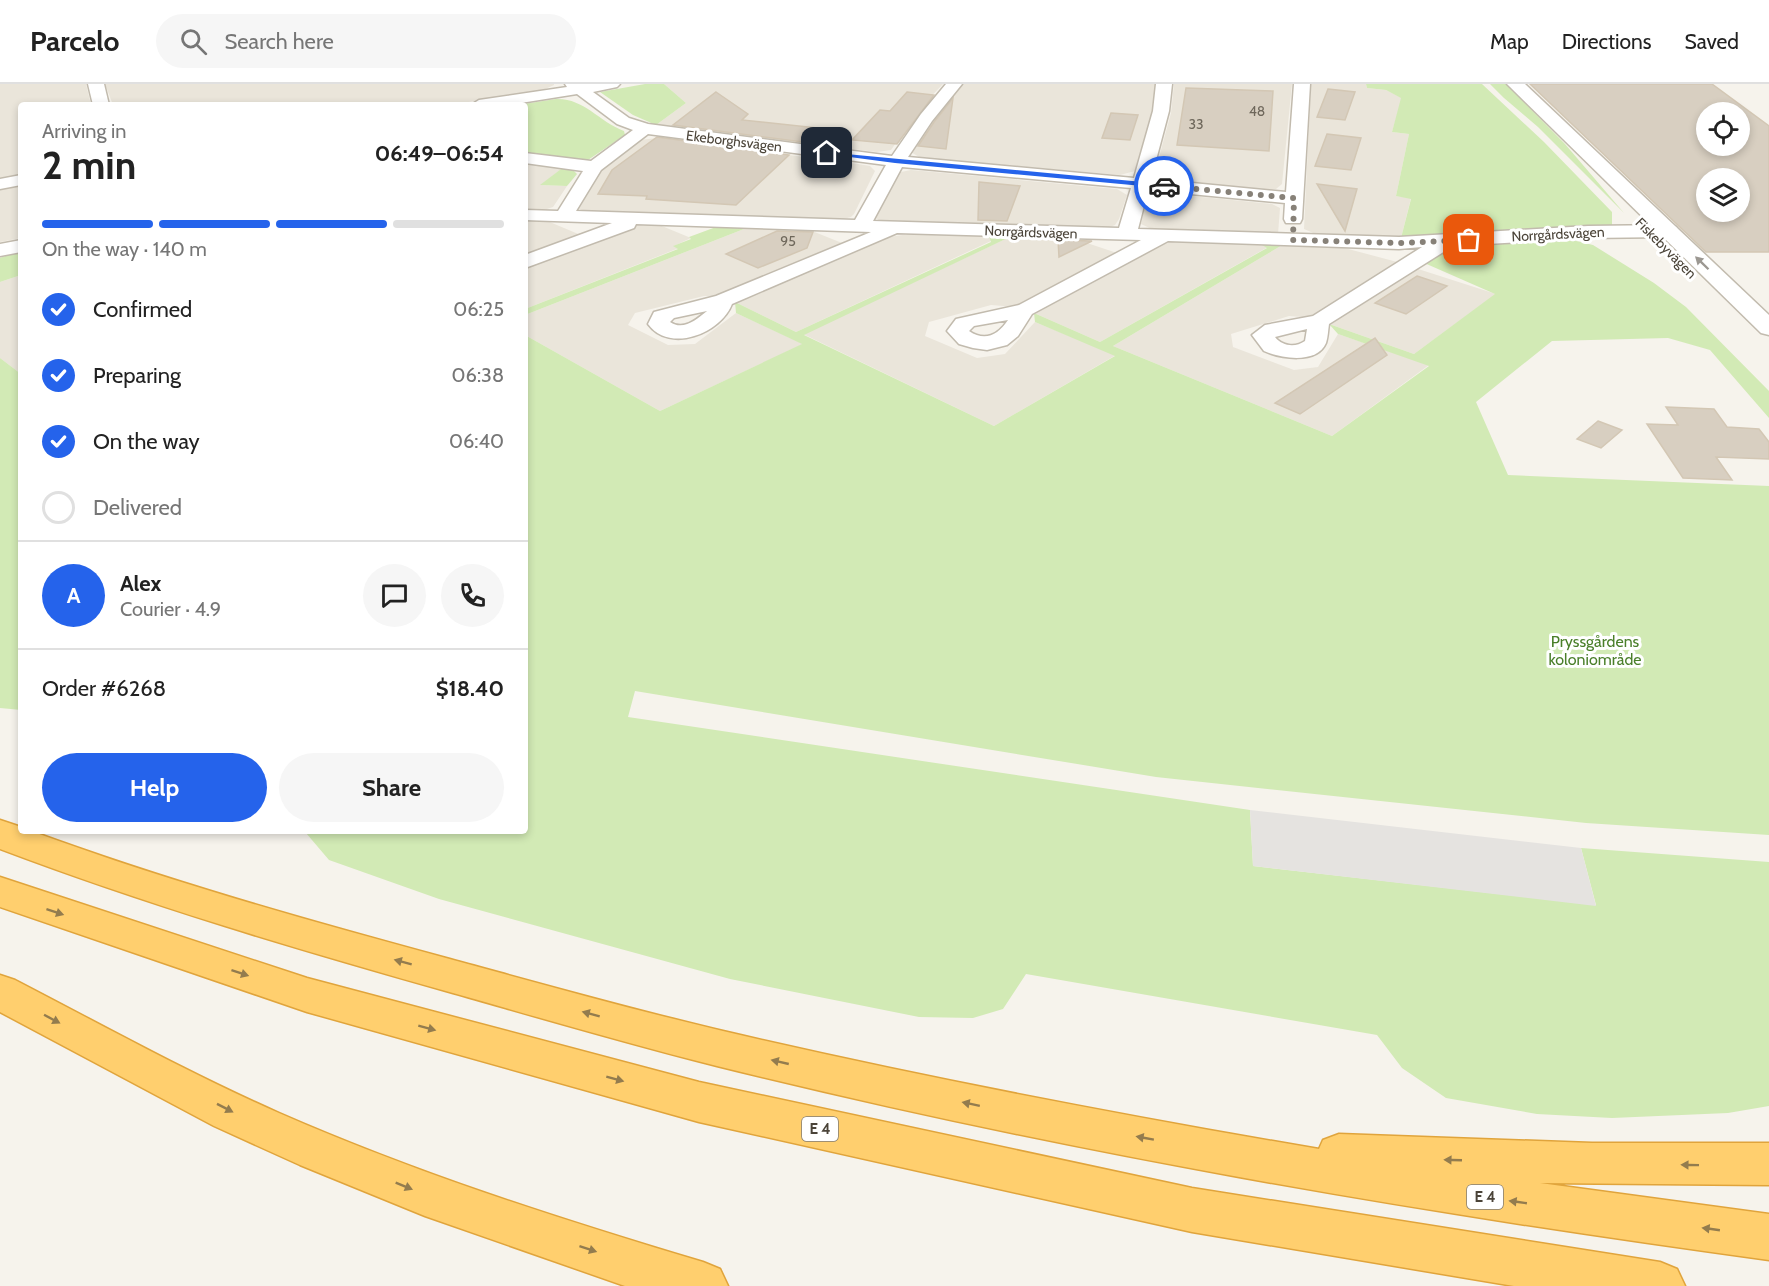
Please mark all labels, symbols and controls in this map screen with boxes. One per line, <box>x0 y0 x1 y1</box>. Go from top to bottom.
search box <box>156 14 576 68</box>
text: Parcelo <box>30 24 120 58</box>
icon: search <box>177 25 210 58</box>
text: Search here <box>225 28 334 55</box>
text: Map <box>1490 29 1529 54</box>
text: Directions <box>1562 29 1651 54</box>
text: Saved <box>1684 29 1739 54</box>
house number: 48 <box>1249 102 1265 120</box>
map controls <box>1696 102 1750 222</box>
button: locate <box>1696 102 1750 156</box>
house number: 33 <box>1188 115 1204 133</box>
text: Arriving in <box>42 119 126 143</box>
street label: Ekeborghsvägen <box>685 126 783 156</box>
pin <box>801 127 852 178</box>
icon: home <box>810 136 843 169</box>
text: 06:49–06:54 <box>375 140 504 167</box>
text: 2 min <box>42 141 136 189</box>
courier <box>1134 156 1194 216</box>
button: layers <box>1696 168 1750 222</box>
icon: car <box>1148 170 1181 203</box>
pin <box>1443 214 1494 265</box>
street label: Fiskebyvägen <box>1632 214 1701 283</box>
street label: Norrgårdsvägen <box>984 221 1078 243</box>
icon: bag <box>1452 223 1485 256</box>
street label: Norrgårdsvägen <box>1511 223 1605 245</box>
house number: 95 <box>780 232 796 250</box>
text: On the way · 140 m <box>42 237 207 261</box>
one-way arrow <box>1695 256 1710 270</box>
icon: check <box>42 293 75 326</box>
text: Confirmed <box>93 296 192 323</box>
text: 06:25 <box>453 297 504 321</box>
icon: check <box>42 359 75 392</box>
text: Preparing <box>93 362 181 389</box>
text: 06:38 <box>452 363 504 387</box>
icon: check <box>42 425 75 458</box>
text: On the way <box>93 428 200 455</box>
text: 06:40 <box>449 429 504 453</box>
text: Delivered <box>93 494 182 521</box>
button: chat <box>363 564 426 627</box>
button: phone <box>441 564 504 627</box>
text: Alex <box>120 570 161 597</box>
text: A <box>67 582 80 609</box>
text: Courier · 4.9 <box>120 597 221 621</box>
park label: Pryssgårdens koloniområde <box>1549 632 1641 669</box>
text: Order #6268 <box>42 675 166 702</box>
text: $18.40 <box>436 675 504 702</box>
button: Help <box>42 753 267 822</box>
button: Share <box>279 753 504 822</box>
one-way arrow <box>46 908 64 917</box>
one-way arrow <box>394 957 412 967</box>
one-way arrow <box>231 969 249 978</box>
one-way arrow <box>582 1009 600 1019</box>
one-way arrow <box>44 1014 61 1024</box>
one-way arrow <box>419 1024 437 1033</box>
one-way arrow <box>771 1057 789 1067</box>
one-way arrow <box>606 1075 625 1085</box>
one-way arrow <box>961 1099 980 1108</box>
one-way arrow <box>217 1104 234 1113</box>
road number: E 4 <box>802 1117 838 1141</box>
one-way arrow <box>1135 1133 1154 1142</box>
one-way arrow <box>1443 1156 1462 1165</box>
one-way arrow <box>1680 1160 1699 1170</box>
one-way arrow <box>395 1181 413 1191</box>
road number: E 4 <box>1467 1185 1503 1209</box>
one-way arrow <box>1508 1198 1527 1207</box>
one-way arrow <box>1701 1225 1720 1234</box>
one-way arrow <box>580 1245 598 1254</box>

